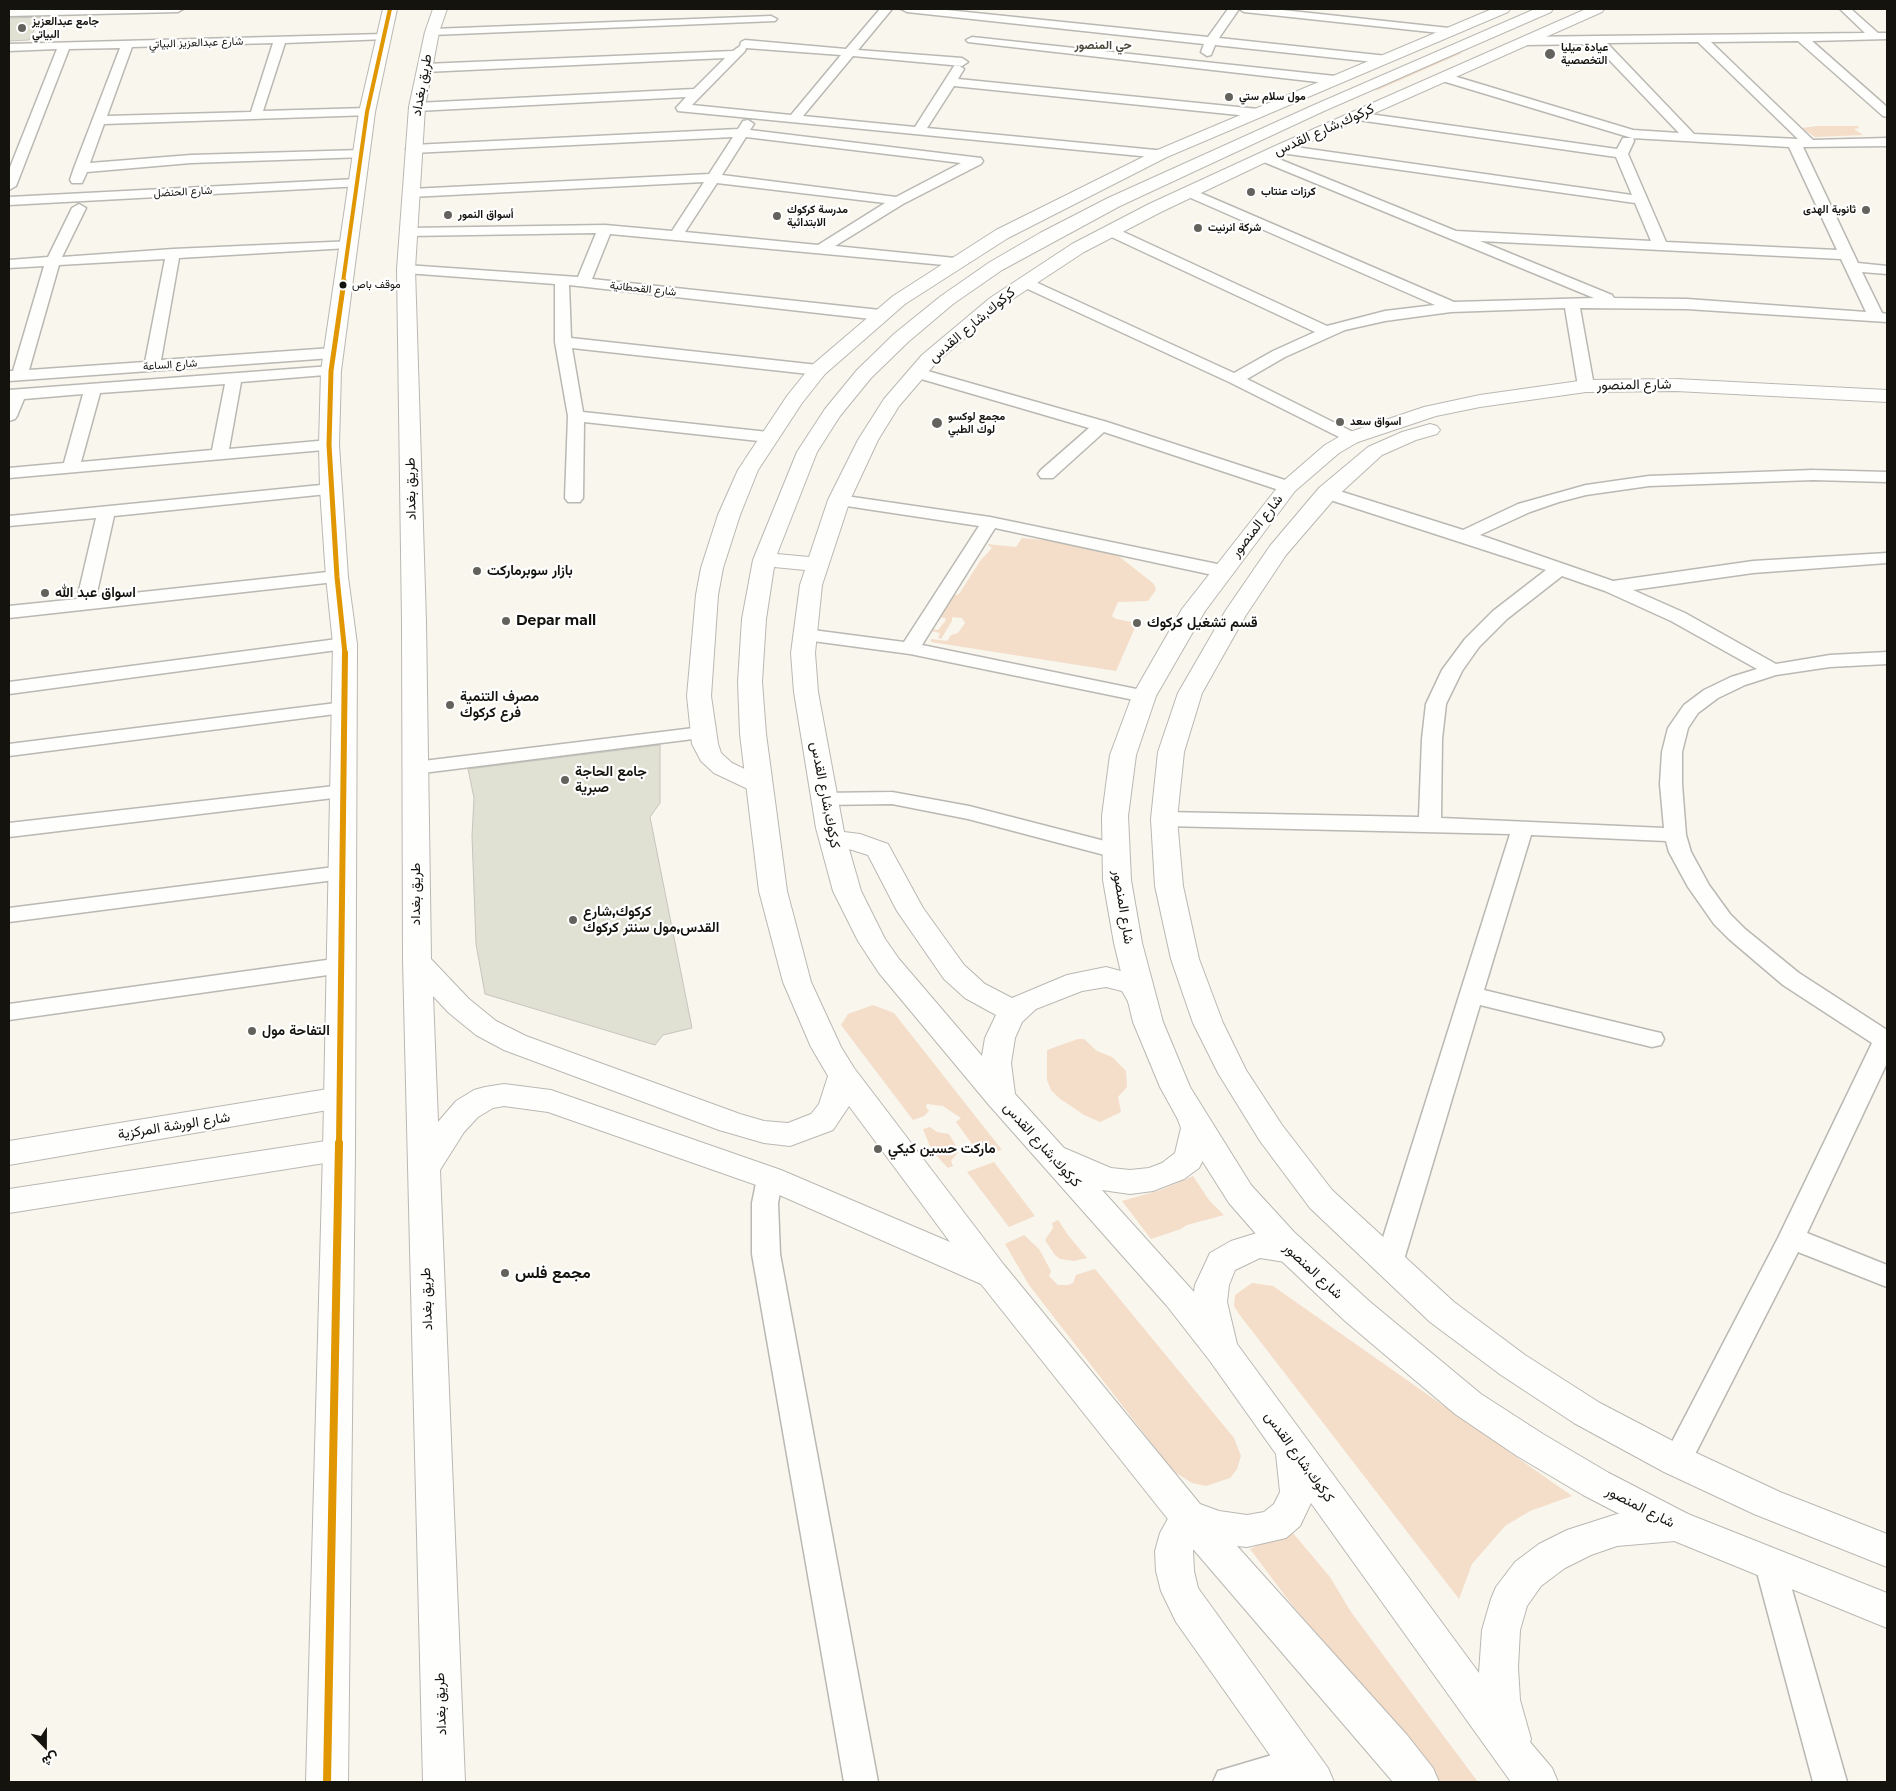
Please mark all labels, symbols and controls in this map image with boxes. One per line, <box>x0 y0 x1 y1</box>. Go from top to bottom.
place label: جامع عبدالعزيز البياتي <box>32 15 99 41</box>
marker: جامع عبدالعزيز البياتي <box>16 22 28 34</box>
street label: شارع عبدالعزيز البياتي <box>149 35 243 51</box>
district label: حي المنصور <box>1074 38 1132 52</box>
place label: عيادة ميليا التخصصية <box>1561 41 1608 67</box>
marker: عيادة ميليا التخصصية <box>1543 47 1557 61</box>
street label: طريق بغداد <box>408 53 436 117</box>
place label: مول سلام ستي <box>1239 90 1306 104</box>
marker: مول سلام ستي <box>1223 91 1235 103</box>
street label: كركوك,شارع القدس <box>1271 100 1377 160</box>
street label: شارع الحنضل <box>153 184 213 200</box>
place label: كرزات عنتاب <box>1261 185 1316 199</box>
marker: كرزات عنتاب <box>1245 186 1257 198</box>
place label: مدرسة كركوك الابتدائية <box>787 203 848 229</box>
place label: ثانوية الهدى <box>1803 203 1856 217</box>
marker: ثانوية الهدى <box>1860 204 1872 216</box>
place label: أسواق النمور <box>458 208 514 222</box>
marker: أسواق النمور <box>442 209 454 221</box>
marker: مدرسة كركوك الابتدائية <box>771 210 783 222</box>
place label: شركة انرنيت <box>1208 221 1261 235</box>
marker: شركة انرنيت <box>1192 222 1204 234</box>
place label: موقف باص <box>352 278 401 292</box>
street label: شارع القحطانية <box>609 279 677 299</box>
marker: موقف باص <box>338 280 348 290</box>
street label: كركوك,شارع القدس <box>925 284 1019 366</box>
street label: شارع الساعة <box>142 357 198 373</box>
street label: شارع المنصور <box>1596 376 1672 394</box>
place label: مجمع لوكسو لوك الطبي <box>948 410 1005 436</box>
place label: اسواق سعد <box>1350 415 1401 429</box>
marker: مجمع لوكسو لوك الطبي <box>930 416 944 430</box>
marker: اسواق سعد <box>1334 416 1346 428</box>
street label: طريق بغداد <box>402 457 420 521</box>
street label: شارع المنصور <box>1227 491 1287 561</box>
place label: بازار سوبرماركت <box>487 563 573 579</box>
marker: بازار سوبرماركت <box>471 565 483 577</box>
place label: اسواق عبد الله <box>55 585 136 601</box>
marker: اسواق عبد الله <box>39 587 51 599</box>
place label: Depar mall <box>516 613 596 629</box>
marker: Depar mall <box>500 615 512 627</box>
place label: قسم تشغيل كركوك <box>1147 615 1258 631</box>
marker: قسم تشغيل كركوك <box>1131 617 1143 629</box>
place label: مصرف التنمية فرع كركوك <box>460 689 539 722</box>
marker: مصرف التنمية فرع كركوك <box>444 699 456 711</box>
street label: كركوك,شارع القدس <box>806 740 844 850</box>
place label: جامع الحاجة صبرية <box>575 764 647 796</box>
marker: جامع الحاجة صبرية <box>559 774 571 786</box>
street label: طريق بغداد <box>408 863 424 925</box>
street label: شارع المنصور <box>1109 869 1137 945</box>
place label: كركوك,شارع القدس,مول سنتر كركوك <box>583 904 719 936</box>
marker: كركوك,شارع القدس,مول سنتر كركوك <box>567 914 579 926</box>
place label: التفاحة مول <box>262 1023 330 1039</box>
marker: التفاحة مول <box>246 1025 258 1037</box>
street label: كركوك,شارع القدس <box>1000 1099 1084 1191</box>
street label: شارع الورشة المركزية <box>117 1109 231 1143</box>
place label: ماركت حسين كيكي <box>888 1141 996 1157</box>
marker: ماركت حسين كيكي <box>872 1143 884 1155</box>
street label: شارع المنصور <box>1280 1239 1346 1303</box>
place label: مجمع فلس <box>515 1263 591 1283</box>
street label: طريق بغداد <box>418 1267 436 1331</box>
marker: مجمع فلس <box>499 1267 511 1279</box>
street label: كركوك,شارع القدس <box>1260 1408 1338 1506</box>
street label: شارع المنصور <box>1603 1483 1677 1531</box>
street label: طريق بغداد <box>432 1672 450 1736</box>
north arrow <box>20 1721 70 1771</box>
text: ش <box>39 1748 62 1771</box>

